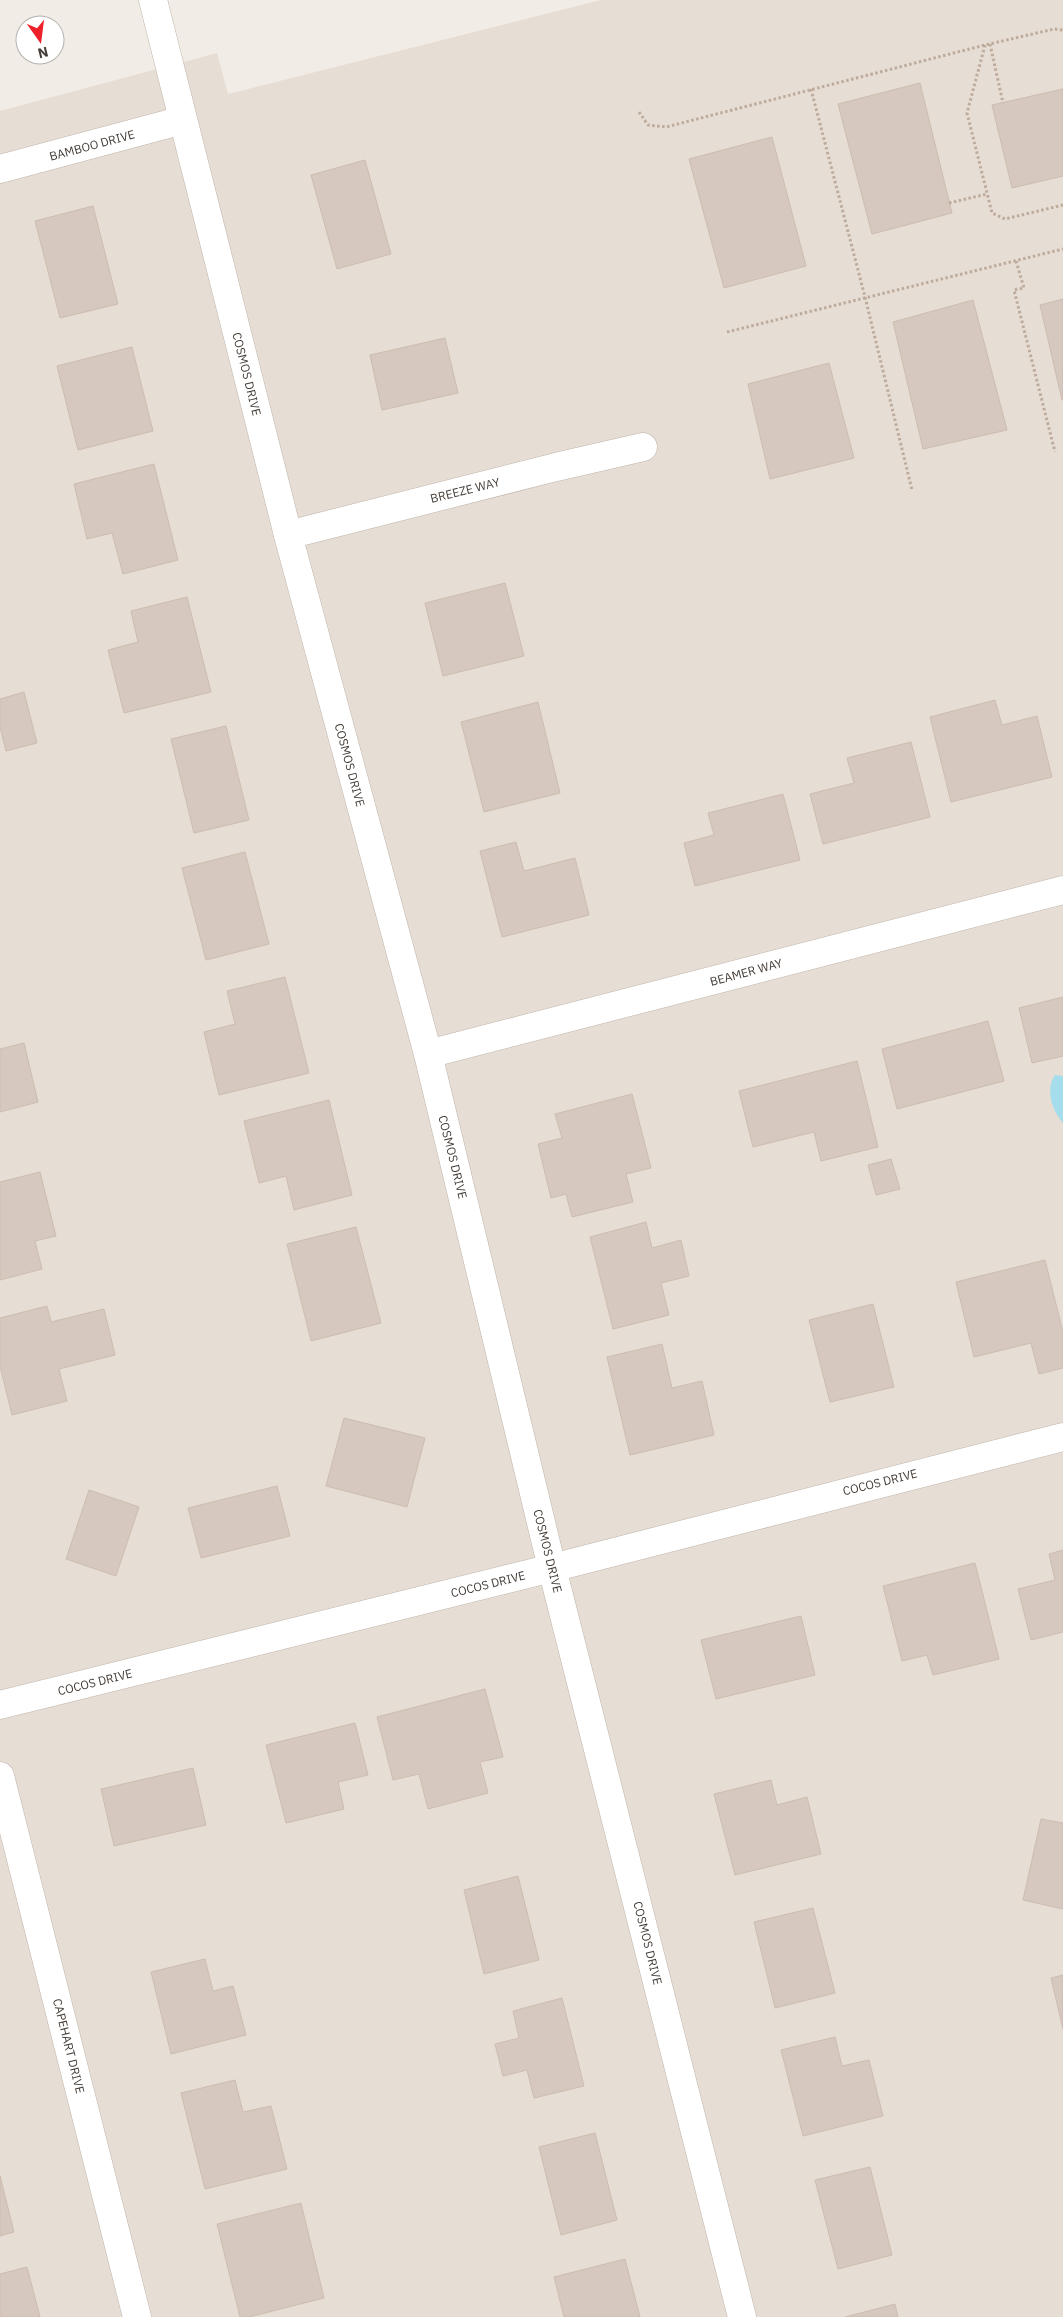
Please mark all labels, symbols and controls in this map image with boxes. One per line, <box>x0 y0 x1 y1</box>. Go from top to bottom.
north arrow <box>15 15 65 65</box>
text: N <box>36 43 50 63</box>
street label: BAMBOO DRIVE <box>48 126 136 164</box>
street label: COSMOS DRIVE <box>229 331 265 417</box>
street label: BREEZE WAY <box>429 474 501 506</box>
street label: COSMOS DRIVE <box>332 722 368 808</box>
street label: BEAMER WAY <box>708 955 784 989</box>
street label: COSMOS DRIVE <box>435 1114 471 1200</box>
street label: COCOS DRIVE <box>841 1466 919 1498</box>
street label: COSMOS DRIVE <box>530 1508 566 1594</box>
street label: COCOS DRIVE <box>449 1568 527 1600</box>
street label: COCOS DRIVE <box>56 1666 134 1698</box>
street label: COSMOS DRIVE <box>630 1900 666 1986</box>
street label: CAPEHART DRIVE <box>50 1997 88 2095</box>

